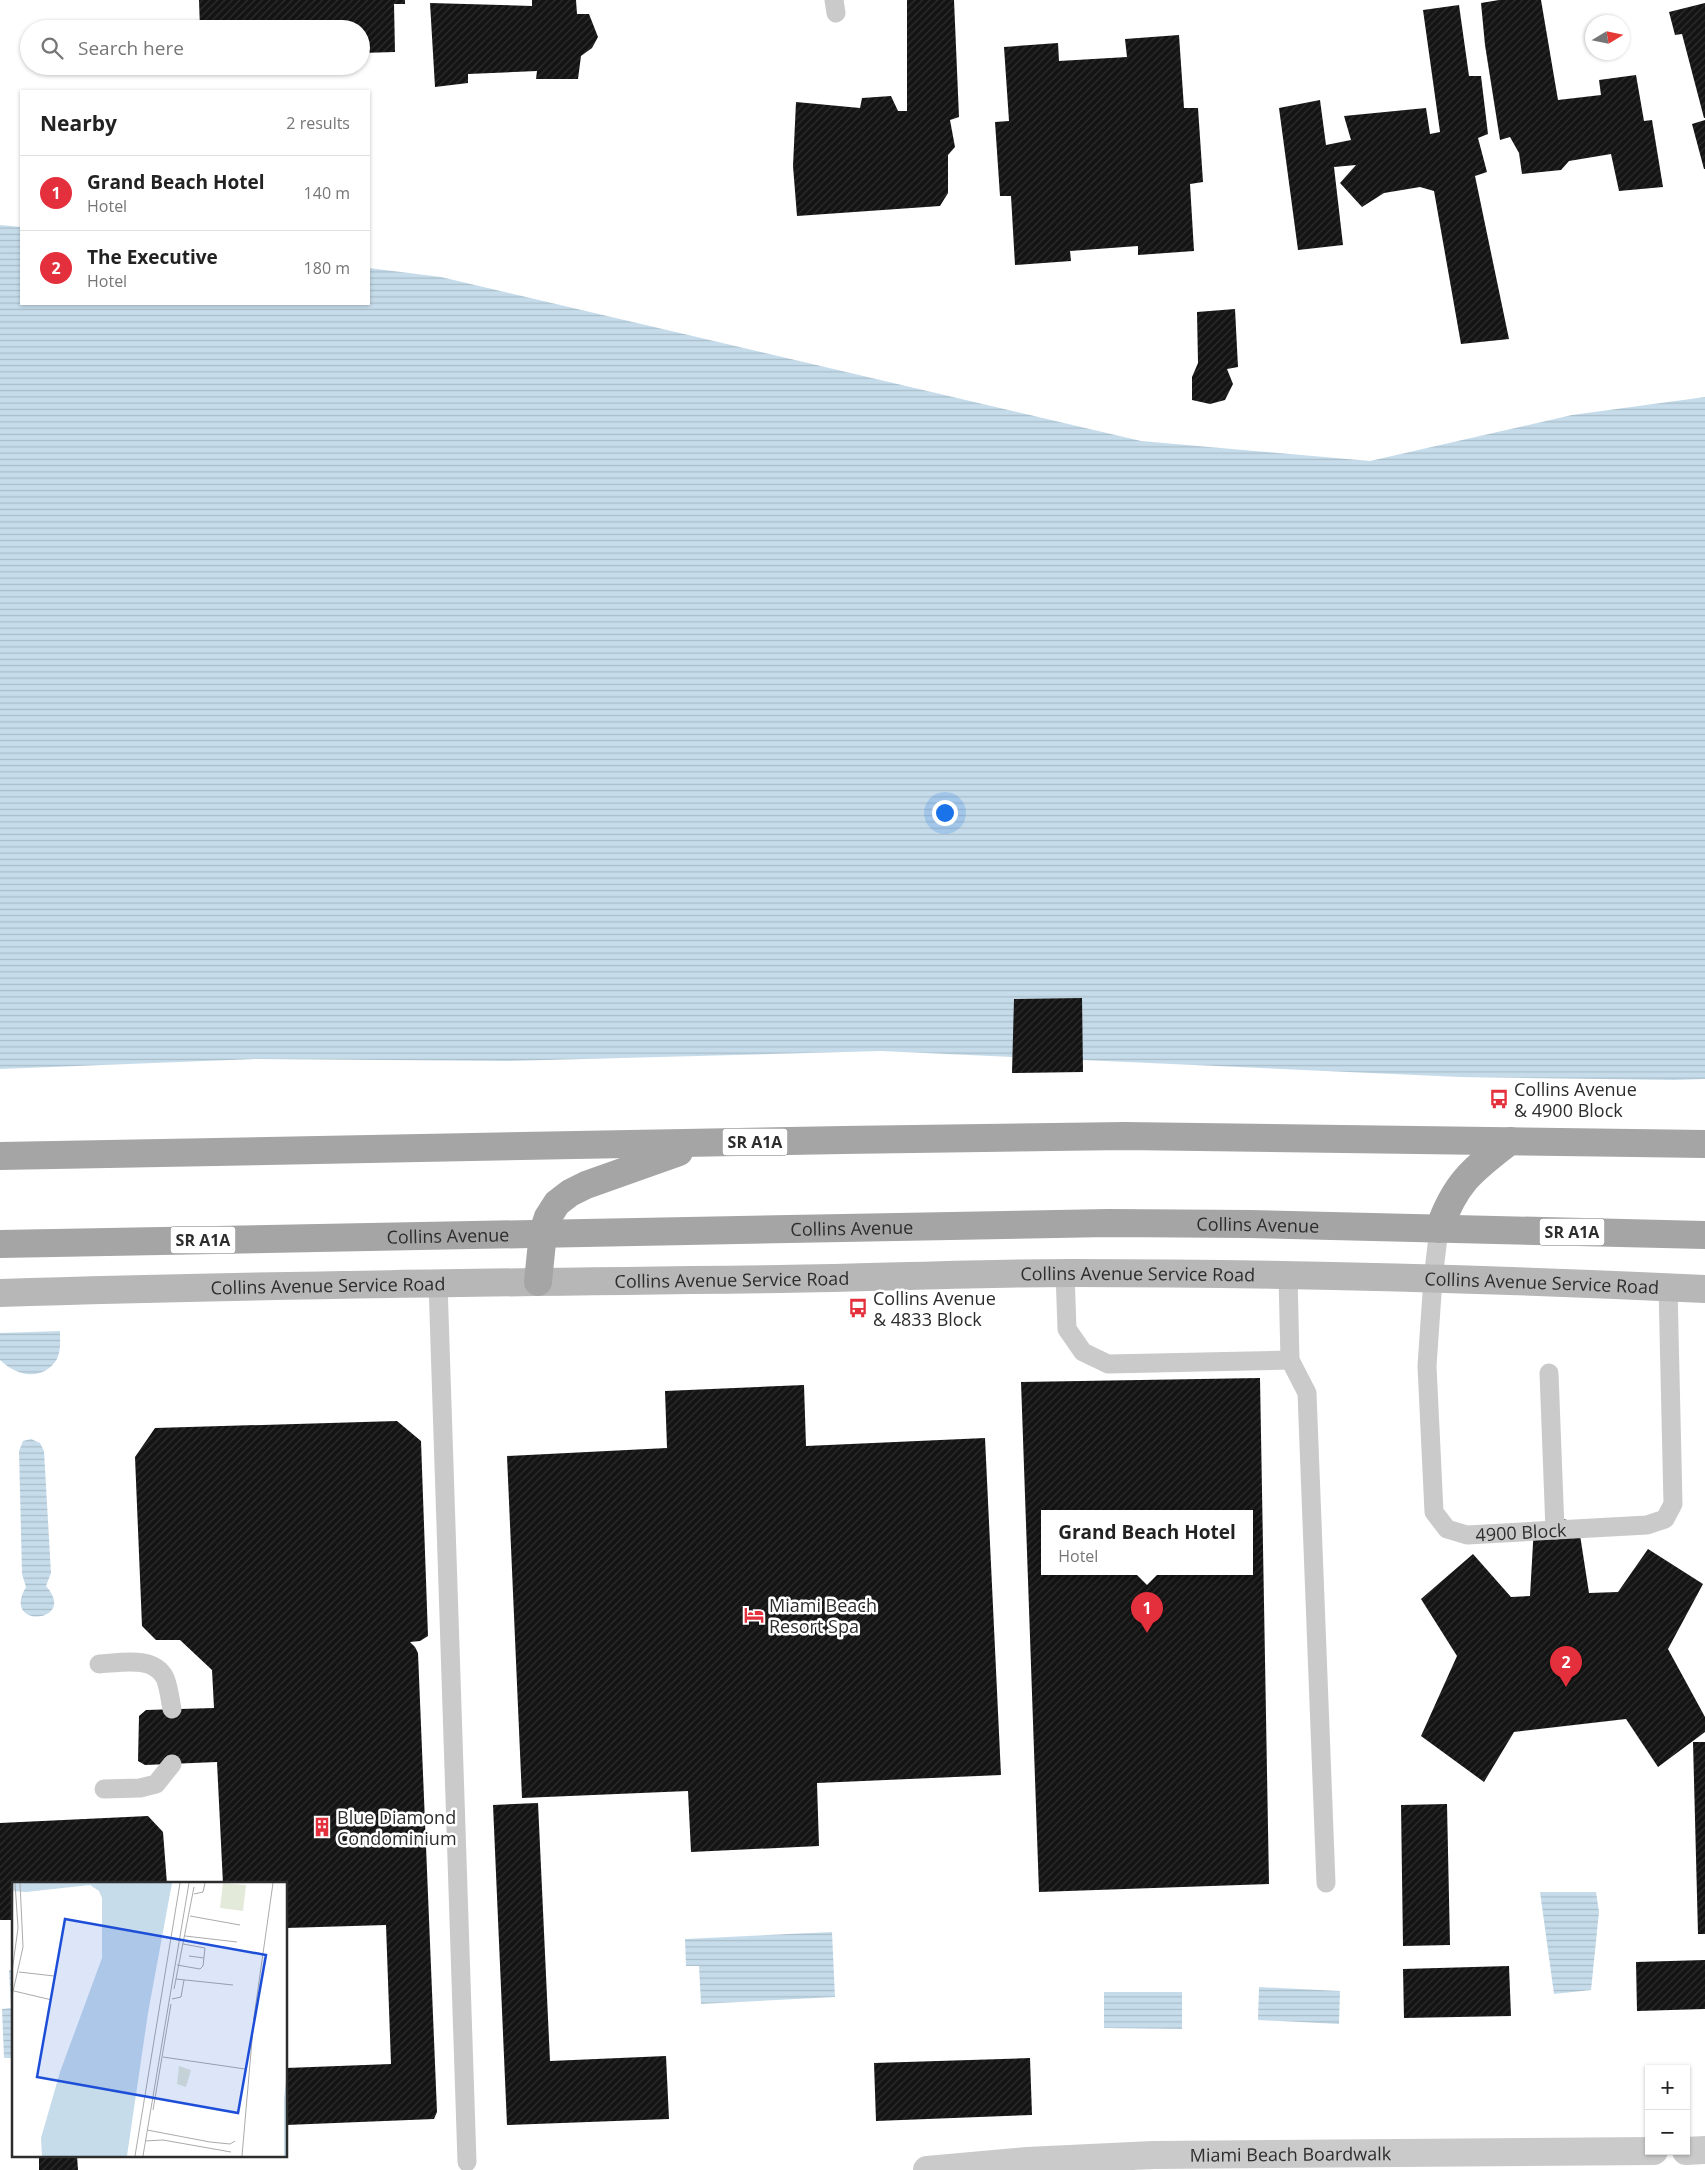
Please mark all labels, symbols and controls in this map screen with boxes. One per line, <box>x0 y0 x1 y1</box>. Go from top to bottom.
north arrow <box>1585 15 1630 60</box>
search box <box>20 20 370 75</box>
icon: search <box>38 34 66 62</box>
text: Search here <box>78 35 184 61</box>
text: Nearby <box>40 109 117 137</box>
text: 2 results <box>286 112 350 134</box>
text: Grand Beach Hotel <box>87 169 265 195</box>
text: 1 <box>51 182 61 204</box>
text: 140 m <box>304 182 350 204</box>
text: Hotel <box>87 195 127 217</box>
text: The Executive <box>87 244 218 270</box>
text: 2 <box>51 257 61 279</box>
text: 180 m <box>304 257 350 279</box>
text: Hotel <box>87 270 127 292</box>
your location <box>932 800 958 826</box>
place label: Collins Avenue & 4900 Block <box>1514 1077 1637 1122</box>
bus stop icon: Collins Avenue & 4900 Block <box>1488 1088 1510 1110</box>
road number: SR A1A <box>722 1128 788 1156</box>
street label: Collins Avenue <box>1196 1212 1319 1238</box>
street label: Collins Avenue <box>790 1215 913 1241</box>
road number: SR A1A <box>1540 1218 1604 1246</box>
street label: Collins Avenue <box>386 1222 510 1249</box>
road number: SR A1A <box>170 1226 236 1254</box>
street label: Collins Avenue Service Road <box>1020 1261 1255 1286</box>
street label: Collins Avenue Service Road <box>614 1266 850 1293</box>
street label: Collins Avenue Service Road <box>1424 1266 1660 1299</box>
street label: Collins Avenue Service Road <box>210 1271 445 1300</box>
place label: Collins Avenue & 4833 Block <box>873 1286 996 1331</box>
bus stop icon: Collins Avenue & 4833 Block <box>847 1297 869 1319</box>
popup <box>1041 1510 1253 1575</box>
street label: 4900 Block <box>1475 1517 1568 1547</box>
text: Grand Beach Hotel <box>1058 1519 1236 1545</box>
text: Hotel <box>1058 1545 1098 1567</box>
pin: 1 <box>1131 1592 1163 1633</box>
place label: Miami Beach Resort Spa <box>769 1593 877 1638</box>
hotel icon: Miami Beach Resort Spa <box>743 1604 765 1626</box>
pin: 2 <box>1550 1646 1582 1687</box>
place label: Blue Diamond Condominium <box>337 1805 457 1850</box>
building icon: Blue Diamond Condominium <box>311 1816 333 1838</box>
inset map <box>12 1882 288 2158</box>
map controls <box>1645 2065 1690 2155</box>
button: + <box>1645 2065 1690 2110</box>
button: − <box>1645 2110 1690 2155</box>
street label: Miami Beach Boardwalk <box>1190 2141 1392 2167</box>

